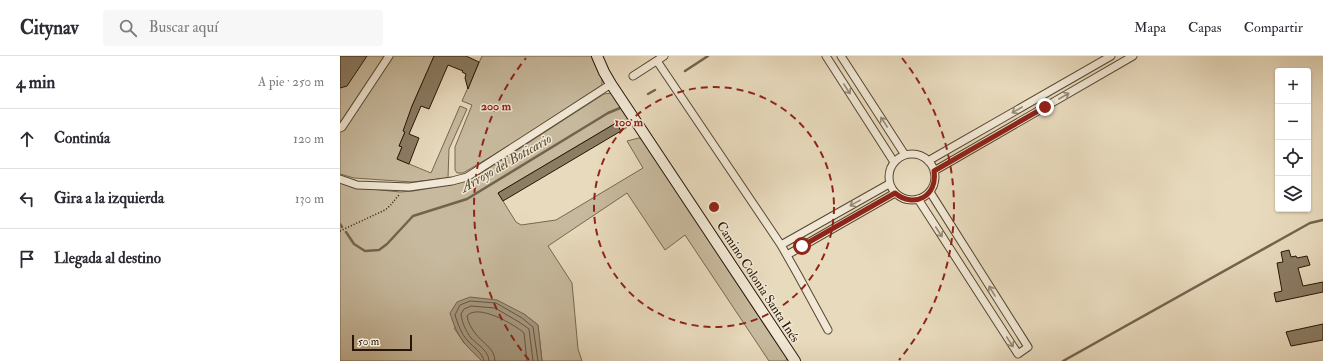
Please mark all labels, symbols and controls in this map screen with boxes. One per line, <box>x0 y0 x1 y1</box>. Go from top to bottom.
search box <box>103 10 383 46</box>
text: Citynav <box>20 16 79 40</box>
icon: search <box>117 17 139 39</box>
text: Buscar aquí <box>149 18 218 37</box>
text: Mapa <box>1134 19 1166 36</box>
text: Capas <box>1188 19 1222 36</box>
text: Compartir <box>1244 19 1303 36</box>
map controls <box>1275 68 1311 212</box>
button: + <box>1275 68 1311 104</box>
text: 4 min <box>16 72 55 93</box>
text: A pie · 250 m <box>258 74 324 90</box>
one-way arrow <box>843 83 851 94</box>
one-way arrow <box>1058 91 1070 99</box>
route end <box>1036 98 1054 116</box>
text: 200 m <box>481 99 512 114</box>
button: − <box>1275 104 1311 140</box>
one-way arrow <box>1011 107 1023 115</box>
text: 100 m <box>615 115 644 130</box>
one-way arrow <box>880 117 888 128</box>
icon: ahead <box>16 128 38 150</box>
text: Continúa <box>54 129 110 148</box>
water label: Arroyo del Boticario <box>456 130 555 197</box>
text: 120 m <box>293 131 324 147</box>
button: locate <box>1275 140 1311 176</box>
button: layers <box>1275 176 1311 212</box>
icon: left <box>16 188 38 210</box>
text: Gira a la izquierda <box>54 189 164 208</box>
text: 130 m <box>295 191 324 207</box>
one-way arrow <box>849 199 861 207</box>
centre of rings <box>707 200 721 214</box>
street label: Camino Colonia Santa Inés <box>713 219 803 346</box>
one-way arrow <box>936 226 944 238</box>
route start <box>793 237 811 255</box>
icon: arrive <box>16 248 38 270</box>
text: Llegada al destino <box>54 249 161 268</box>
one-way arrow <box>988 286 996 297</box>
scale bar <box>352 333 412 352</box>
text: 50 m <box>358 335 379 348</box>
one-way arrow <box>1006 336 1014 348</box>

